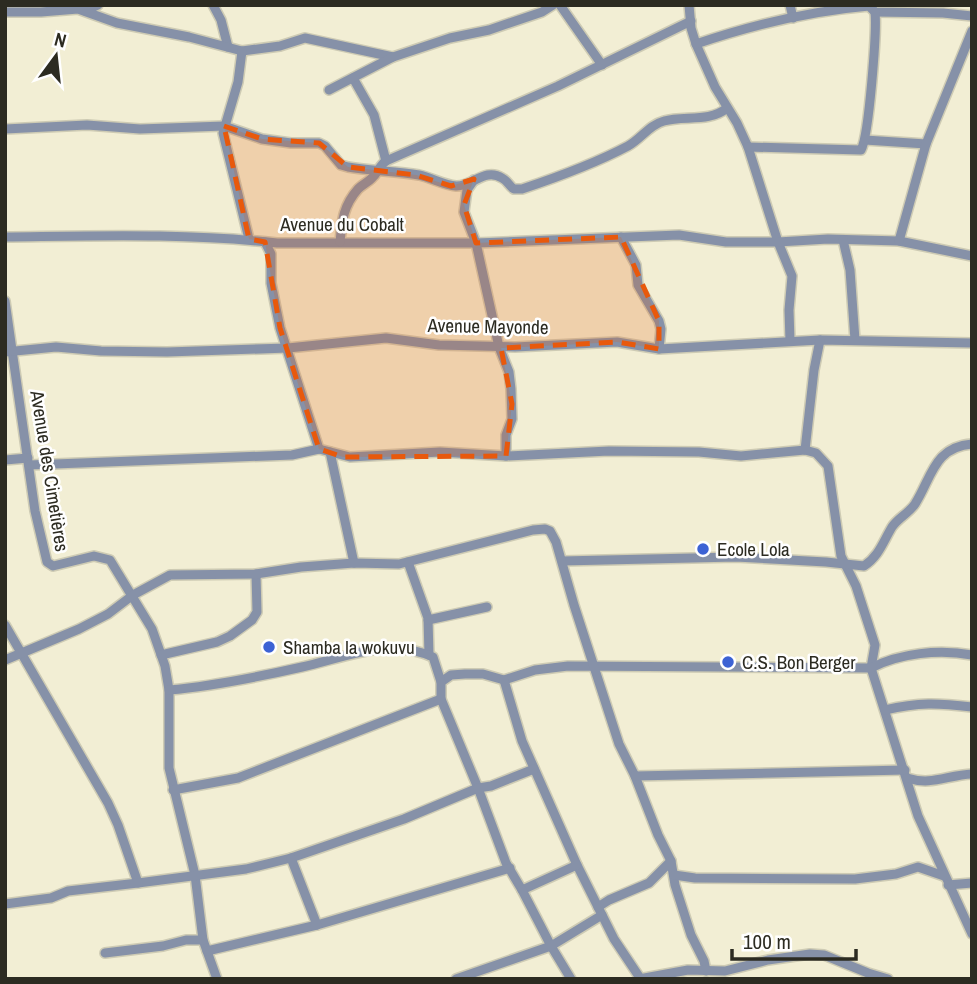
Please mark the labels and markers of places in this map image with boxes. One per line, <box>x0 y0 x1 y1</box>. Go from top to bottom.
place label: Ecole Lola <box>717 536 790 562</box>
marker: Ecole Lola <box>695 541 711 557</box>
place label: Shamba la wokuvu <box>283 634 415 660</box>
marker: Shamba la wokuvu <box>261 639 277 655</box>
place label: C.S. Bon Berger <box>742 649 856 675</box>
marker: C.S. Bon Berger <box>720 654 736 670</box>

